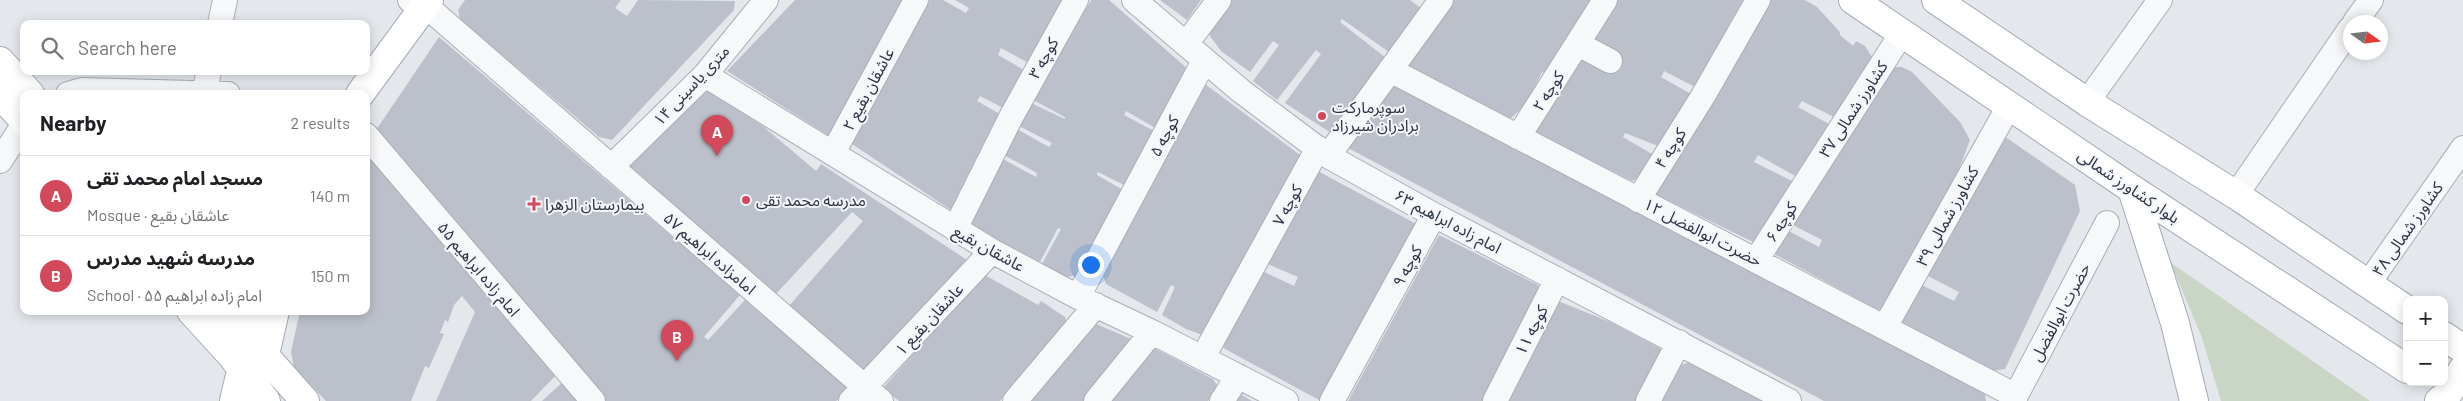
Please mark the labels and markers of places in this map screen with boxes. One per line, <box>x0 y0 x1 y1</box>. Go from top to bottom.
place label: سوپرمارکت برادران شیرزاد <box>1332 97 1419 135</box>
marker: سوپرمارکت برادران شیرزاد <box>1316 110 1328 122</box>
pin: A <box>701 115 733 156</box>
place label: مدرسه محمد تقی <box>756 190 866 210</box>
place label: بیمارستان الزهرا <box>545 194 645 214</box>
marker: مدرسه محمد تقی <box>740 194 752 206</box>
marker: بیمارستان الزهرا <box>527 197 541 211</box>
pin: B <box>661 320 693 361</box>

